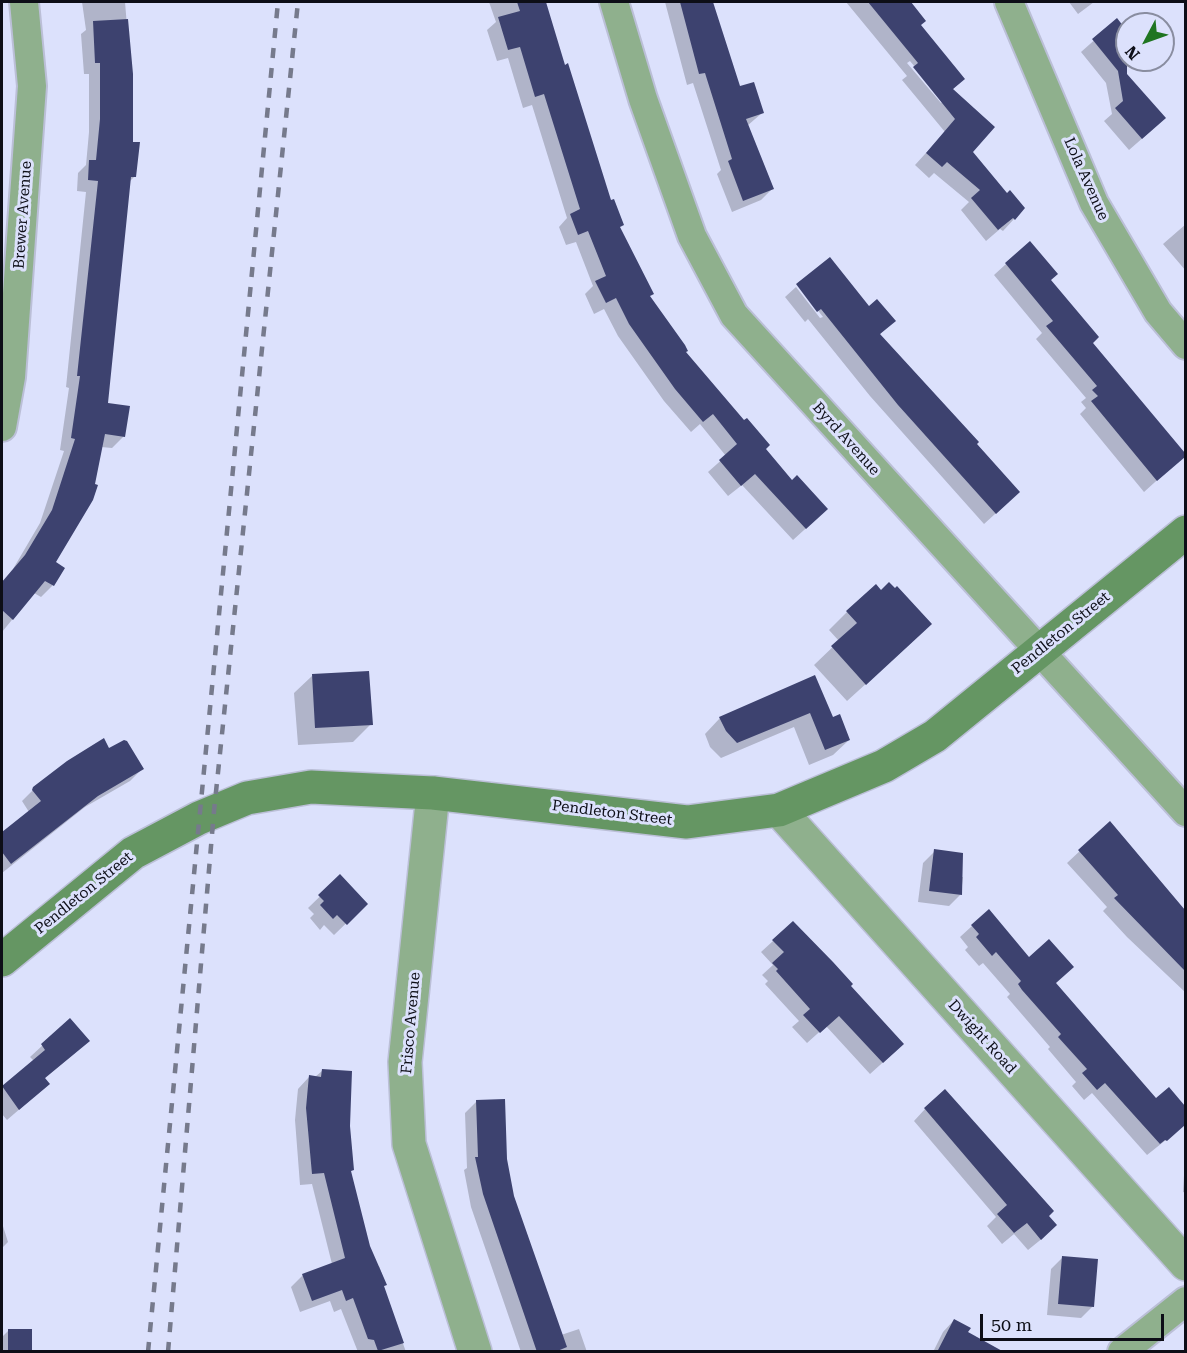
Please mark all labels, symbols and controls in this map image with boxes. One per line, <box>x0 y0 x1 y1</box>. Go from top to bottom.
north arrow <box>1115 12 1175 72</box>
text: N <box>1121 42 1144 64</box>
street label: Lola Avenue <box>1060 135 1112 223</box>
street label: Brewer Avenue <box>10 160 36 270</box>
street label: Byrd Avenue <box>809 399 883 479</box>
street label: Pendleton Street <box>1008 588 1114 678</box>
street label: Pendleton Street <box>551 797 673 829</box>
street label: Pendleton Street <box>31 848 137 938</box>
street label: Frisco Avenue <box>398 971 424 1075</box>
street label: Dwight Road <box>944 996 1020 1078</box>
scale bar <box>983 1302 1168 1340</box>
text: 50 m <box>991 1314 1032 1335</box>

